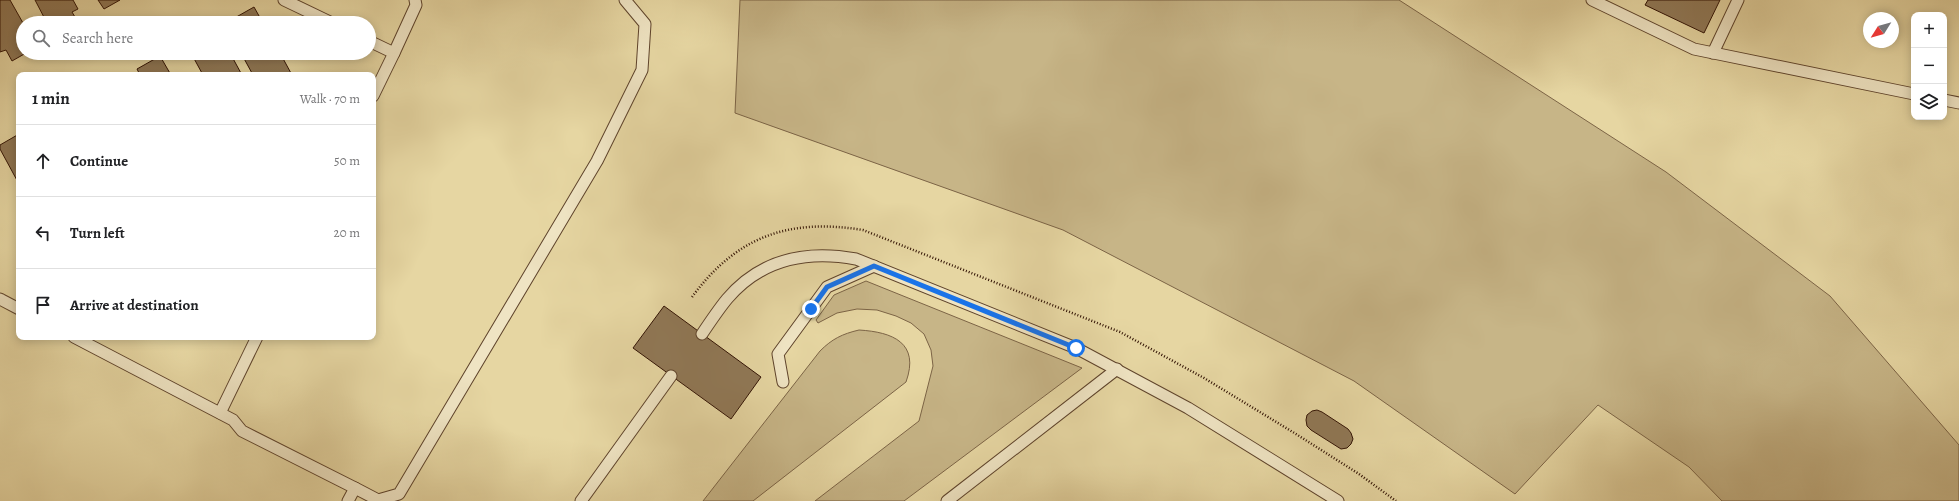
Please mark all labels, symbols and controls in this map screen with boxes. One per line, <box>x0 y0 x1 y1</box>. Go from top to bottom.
north arrow <box>1863 12 1899 48</box>
map controls <box>1911 12 1947 120</box>
button: + <box>1911 12 1947 48</box>
search box <box>16 16 376 60</box>
icon: search <box>30 27 52 49</box>
text: Search here <box>62 28 133 48</box>
button: − <box>1911 48 1947 84</box>
button: layers <box>1911 84 1947 120</box>
text: 1 min <box>32 87 70 110</box>
text: Walk · 70 m <box>300 90 360 107</box>
icon: ahead <box>32 150 54 172</box>
text: Continue <box>70 151 128 171</box>
text: 50 m <box>334 152 360 169</box>
icon: left <box>32 222 54 244</box>
text: Turn left <box>70 223 125 243</box>
text: 20 m <box>334 224 360 241</box>
icon: arrive <box>32 294 54 316</box>
text: Arrive at destination <box>70 295 199 315</box>
route end <box>802 300 820 318</box>
route start <box>1067 339 1085 357</box>

